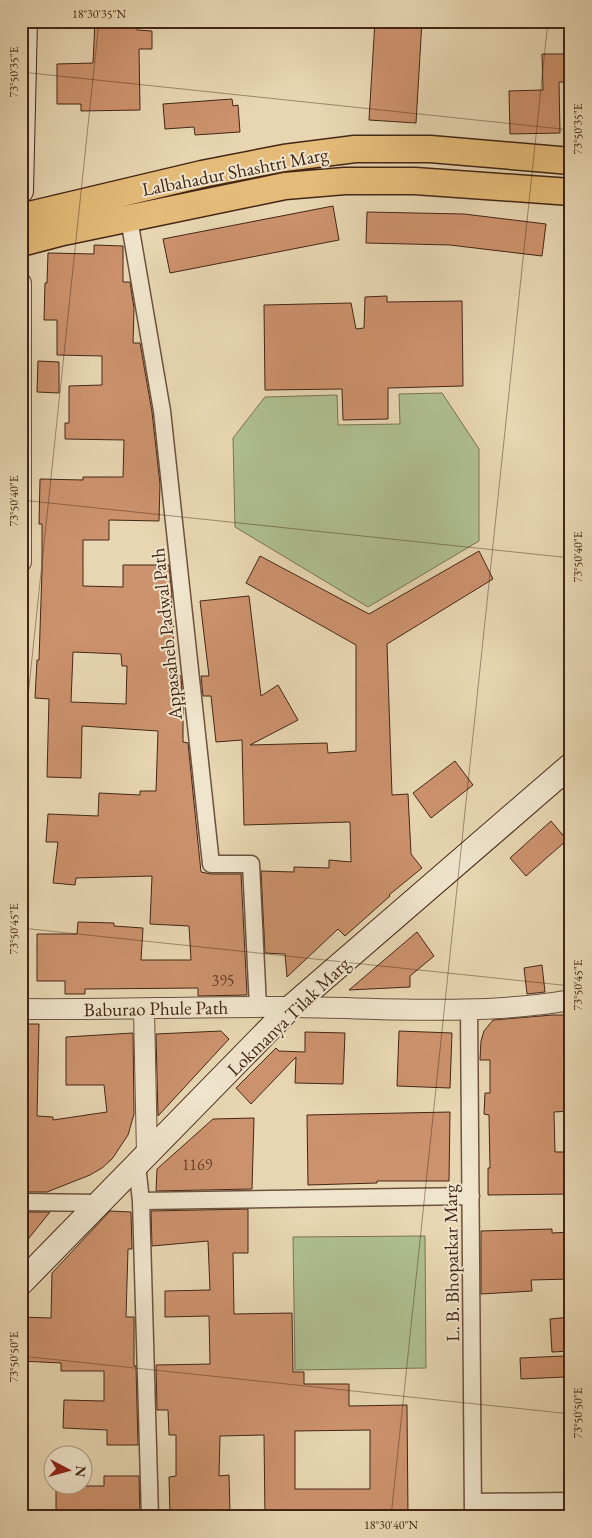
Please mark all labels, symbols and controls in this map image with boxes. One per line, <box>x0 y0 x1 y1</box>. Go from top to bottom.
text: 18°30'35"N <box>72 6 126 22</box>
text: 73°50'35"E <box>6 46 22 98</box>
text: 73°50'35"E <box>570 103 586 155</box>
street label: Lalbahadur Shashtri Marg <box>140 141 331 202</box>
text: 73°50'40"E <box>6 475 22 527</box>
text: 73°50'40"E <box>570 531 586 583</box>
street label: Appasaheb Padwal Path <box>145 546 188 722</box>
text: 73°50'45"E <box>6 903 22 955</box>
street label: Lokmanya Tilak Marg <box>222 951 356 1081</box>
text: 73°50'45"E <box>570 959 586 1011</box>
house number: 395 <box>211 970 235 991</box>
street label: Baburao Phule Path <box>84 995 229 1022</box>
house number: 1169 <box>182 1154 213 1175</box>
street label: L. B. Bhopatkar Marg <box>438 1183 465 1342</box>
text: 73°50'50"E <box>6 1331 22 1383</box>
text: 73°50'50"E <box>570 1387 586 1439</box>
north arrow <box>42 1446 92 1496</box>
text: N <box>71 1465 90 1479</box>
text: 18°30'40"N <box>364 1517 418 1533</box>

